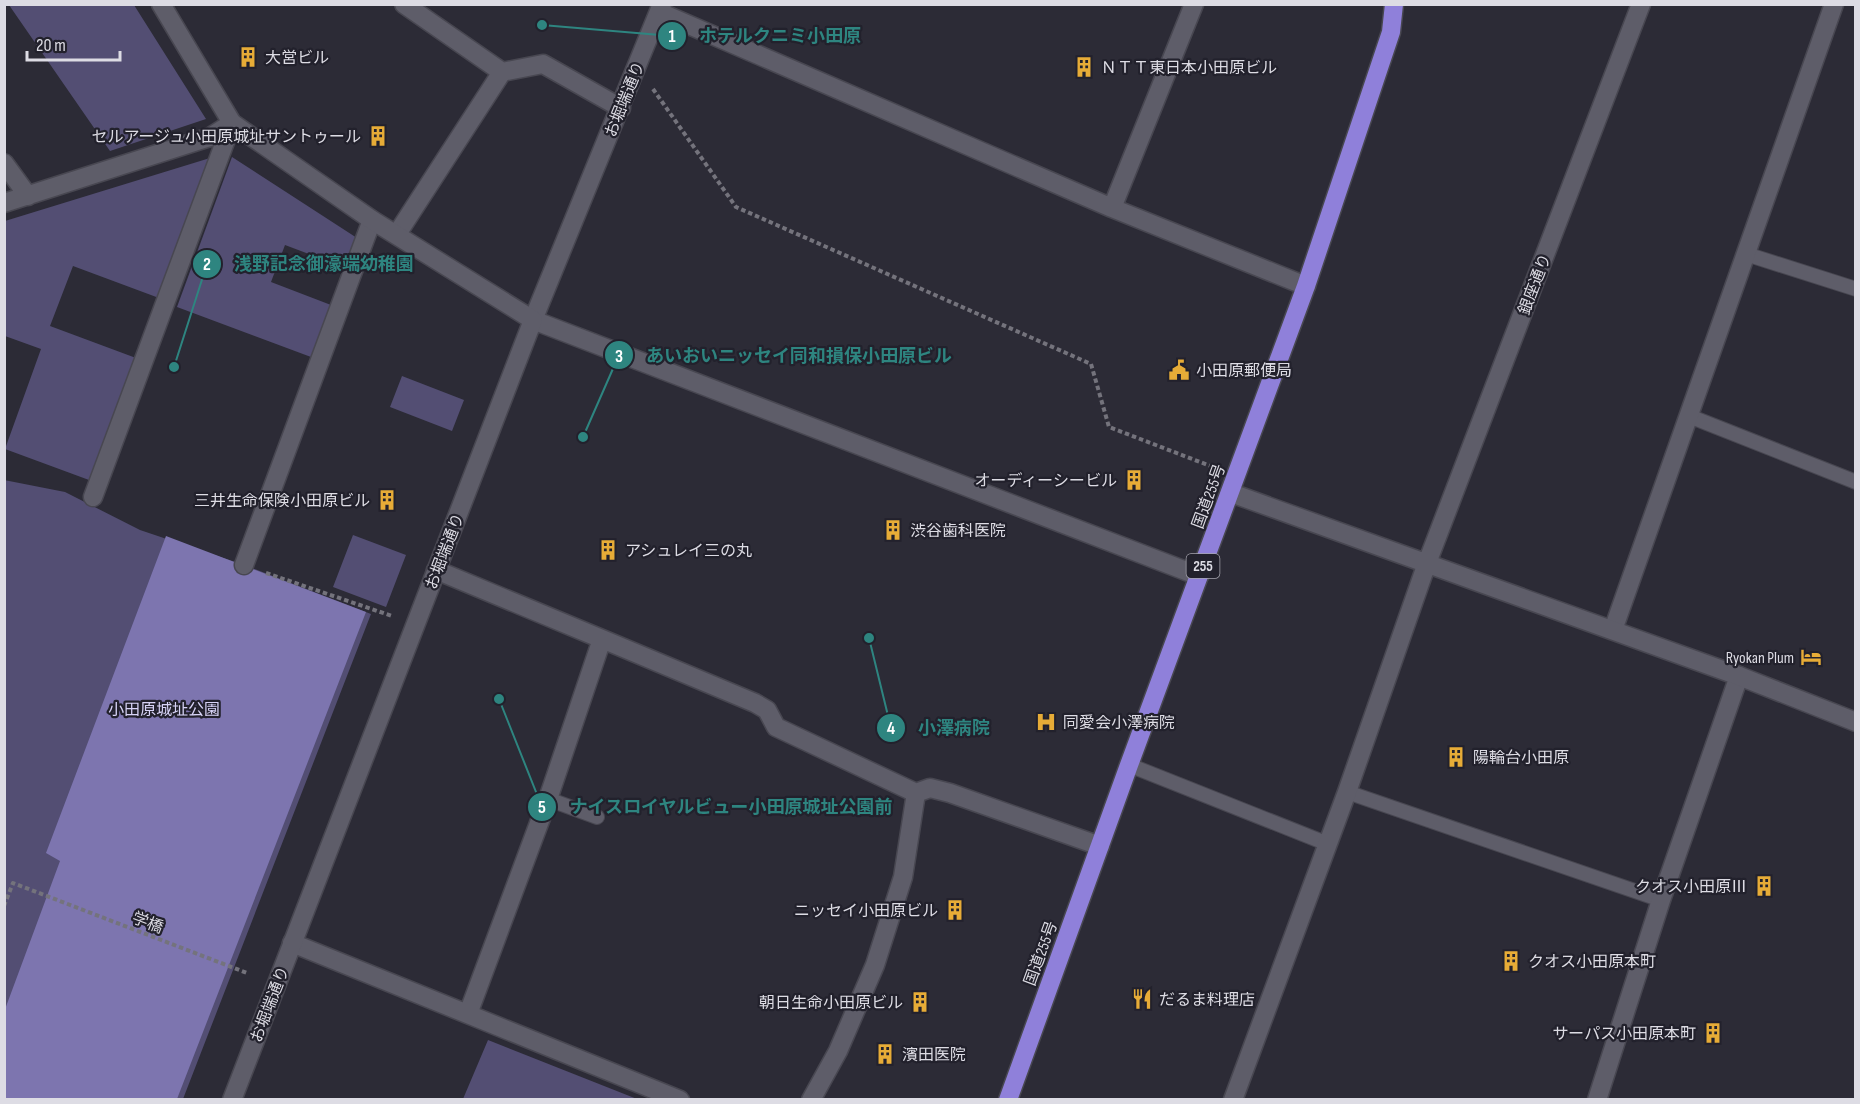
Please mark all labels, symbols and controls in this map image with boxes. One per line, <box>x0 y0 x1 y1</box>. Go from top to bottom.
callout: ホテルクニミ小田原 <box>657 18 873 54</box>
scale bar <box>27 24 120 62</box>
text: 1 <box>668 26 676 47</box>
text: ホテルクニミ小田原 <box>699 26 861 47</box>
text: 20 m <box>36 35 66 56</box>
building icon: 大営ビル <box>236 45 260 69</box>
place label: 大営ビル <box>265 49 329 68</box>
building icon: ＮＴＴ東日本小田原ビル <box>1072 55 1096 79</box>
street label: お堀端通り <box>602 59 649 140</box>
place label: ＮＴＴ東日本小田原ビル <box>1101 59 1277 78</box>
building icon: セルアージュ小田原城址サントゥール <box>366 124 390 148</box>
place label: セルアージュ小田原城址サントゥール <box>91 128 361 147</box>
callout: 浅野記念御濠端幼稚園 <box>192 246 426 282</box>
street label: 銀座通り <box>1515 251 1556 318</box>
text: 2 <box>203 254 211 275</box>
text: 浅野記念御濠端幼稚園 <box>234 254 414 275</box>
callout: あいおいニッセイ同和損保小田原ビル <box>604 337 964 373</box>
text: 3 <box>615 346 623 367</box>
text: あいおいニッセイ同和損保小田原ビル <box>646 346 952 367</box>
public building icon: 小田原郵便局 <box>1167 358 1191 382</box>
place label: 小田原郵便局 <box>1196 362 1292 381</box>
street label: 国道255号 <box>1189 462 1230 531</box>
building icon: オーディーシービル <box>1122 468 1146 492</box>
place label: オーディーシービル <box>974 472 1117 491</box>
building icon: 三井生命保険小田原ビル <box>375 488 399 512</box>
place label: 三井生命保険小田原ビル <box>194 492 370 511</box>
street label: お堀端通り <box>422 511 469 592</box>
building icon: 渋谷歯科医院 <box>881 518 905 542</box>
place label: 渋谷歯科医院 <box>910 522 1006 541</box>
building icon: アシュレイ三の丸 <box>596 538 620 562</box>
place label: アシュレイ三の丸 <box>625 542 752 561</box>
road number: 255 <box>1186 554 1220 578</box>
hotel icon: Ryokan Plum <box>1799 645 1823 669</box>
place label: Ryokan Plum <box>1726 649 1794 668</box>
park label: 小田原城址公園 <box>108 701 220 720</box>
callout: 小澤病院 <box>876 710 1002 746</box>
hospital icon: 同愛会小澤病院 <box>1034 710 1058 734</box>
place label: 同愛会小澤病院 <box>1063 714 1175 733</box>
text: 4 <box>887 718 896 739</box>
text: 小澤病院 <box>918 718 990 739</box>
building icon: 陽輪台小田原 <box>1444 745 1468 769</box>
place label: 陽輪台小田原 <box>1473 749 1569 768</box>
callout: ナイスロイヤルビュー小田原城址公園前 <box>527 789 905 825</box>
text: 5 <box>538 797 546 818</box>
text: ナイスロイヤルビュー小田原城址公園前 <box>570 797 892 818</box>
building icon: クオス小田原Ⅲ <box>1752 874 1776 898</box>
place label: クオス小田原Ⅲ <box>1635 878 1747 897</box>
building icon: ニッセイ小田原ビル <box>943 898 967 922</box>
place label: ニッセイ小田原ビル <box>794 902 938 921</box>
street label: 学橋 <box>129 909 166 938</box>
street label: 国道255号 <box>1021 919 1062 988</box>
building icon: クオス小田原本町 <box>1499 949 1523 973</box>
place label: クオス小田原本町 <box>1528 953 1656 972</box>
street label: お堀端通り <box>247 964 294 1045</box>
restaurant icon: だるま料理店 <box>1130 987 1154 1011</box>
building icon: 朝日生命小田原ビル <box>908 990 932 1014</box>
place label: だるま料理店 <box>1159 991 1255 1010</box>
place label: 朝日生命小田原ビル <box>759 994 903 1013</box>
building icon: サーパス小田原本町 <box>1701 1021 1725 1045</box>
place label: サーパス小田原本町 <box>1552 1025 1696 1044</box>
building icon: 濱田医院 <box>873 1042 897 1066</box>
place label: 濱田医院 <box>902 1046 966 1065</box>

